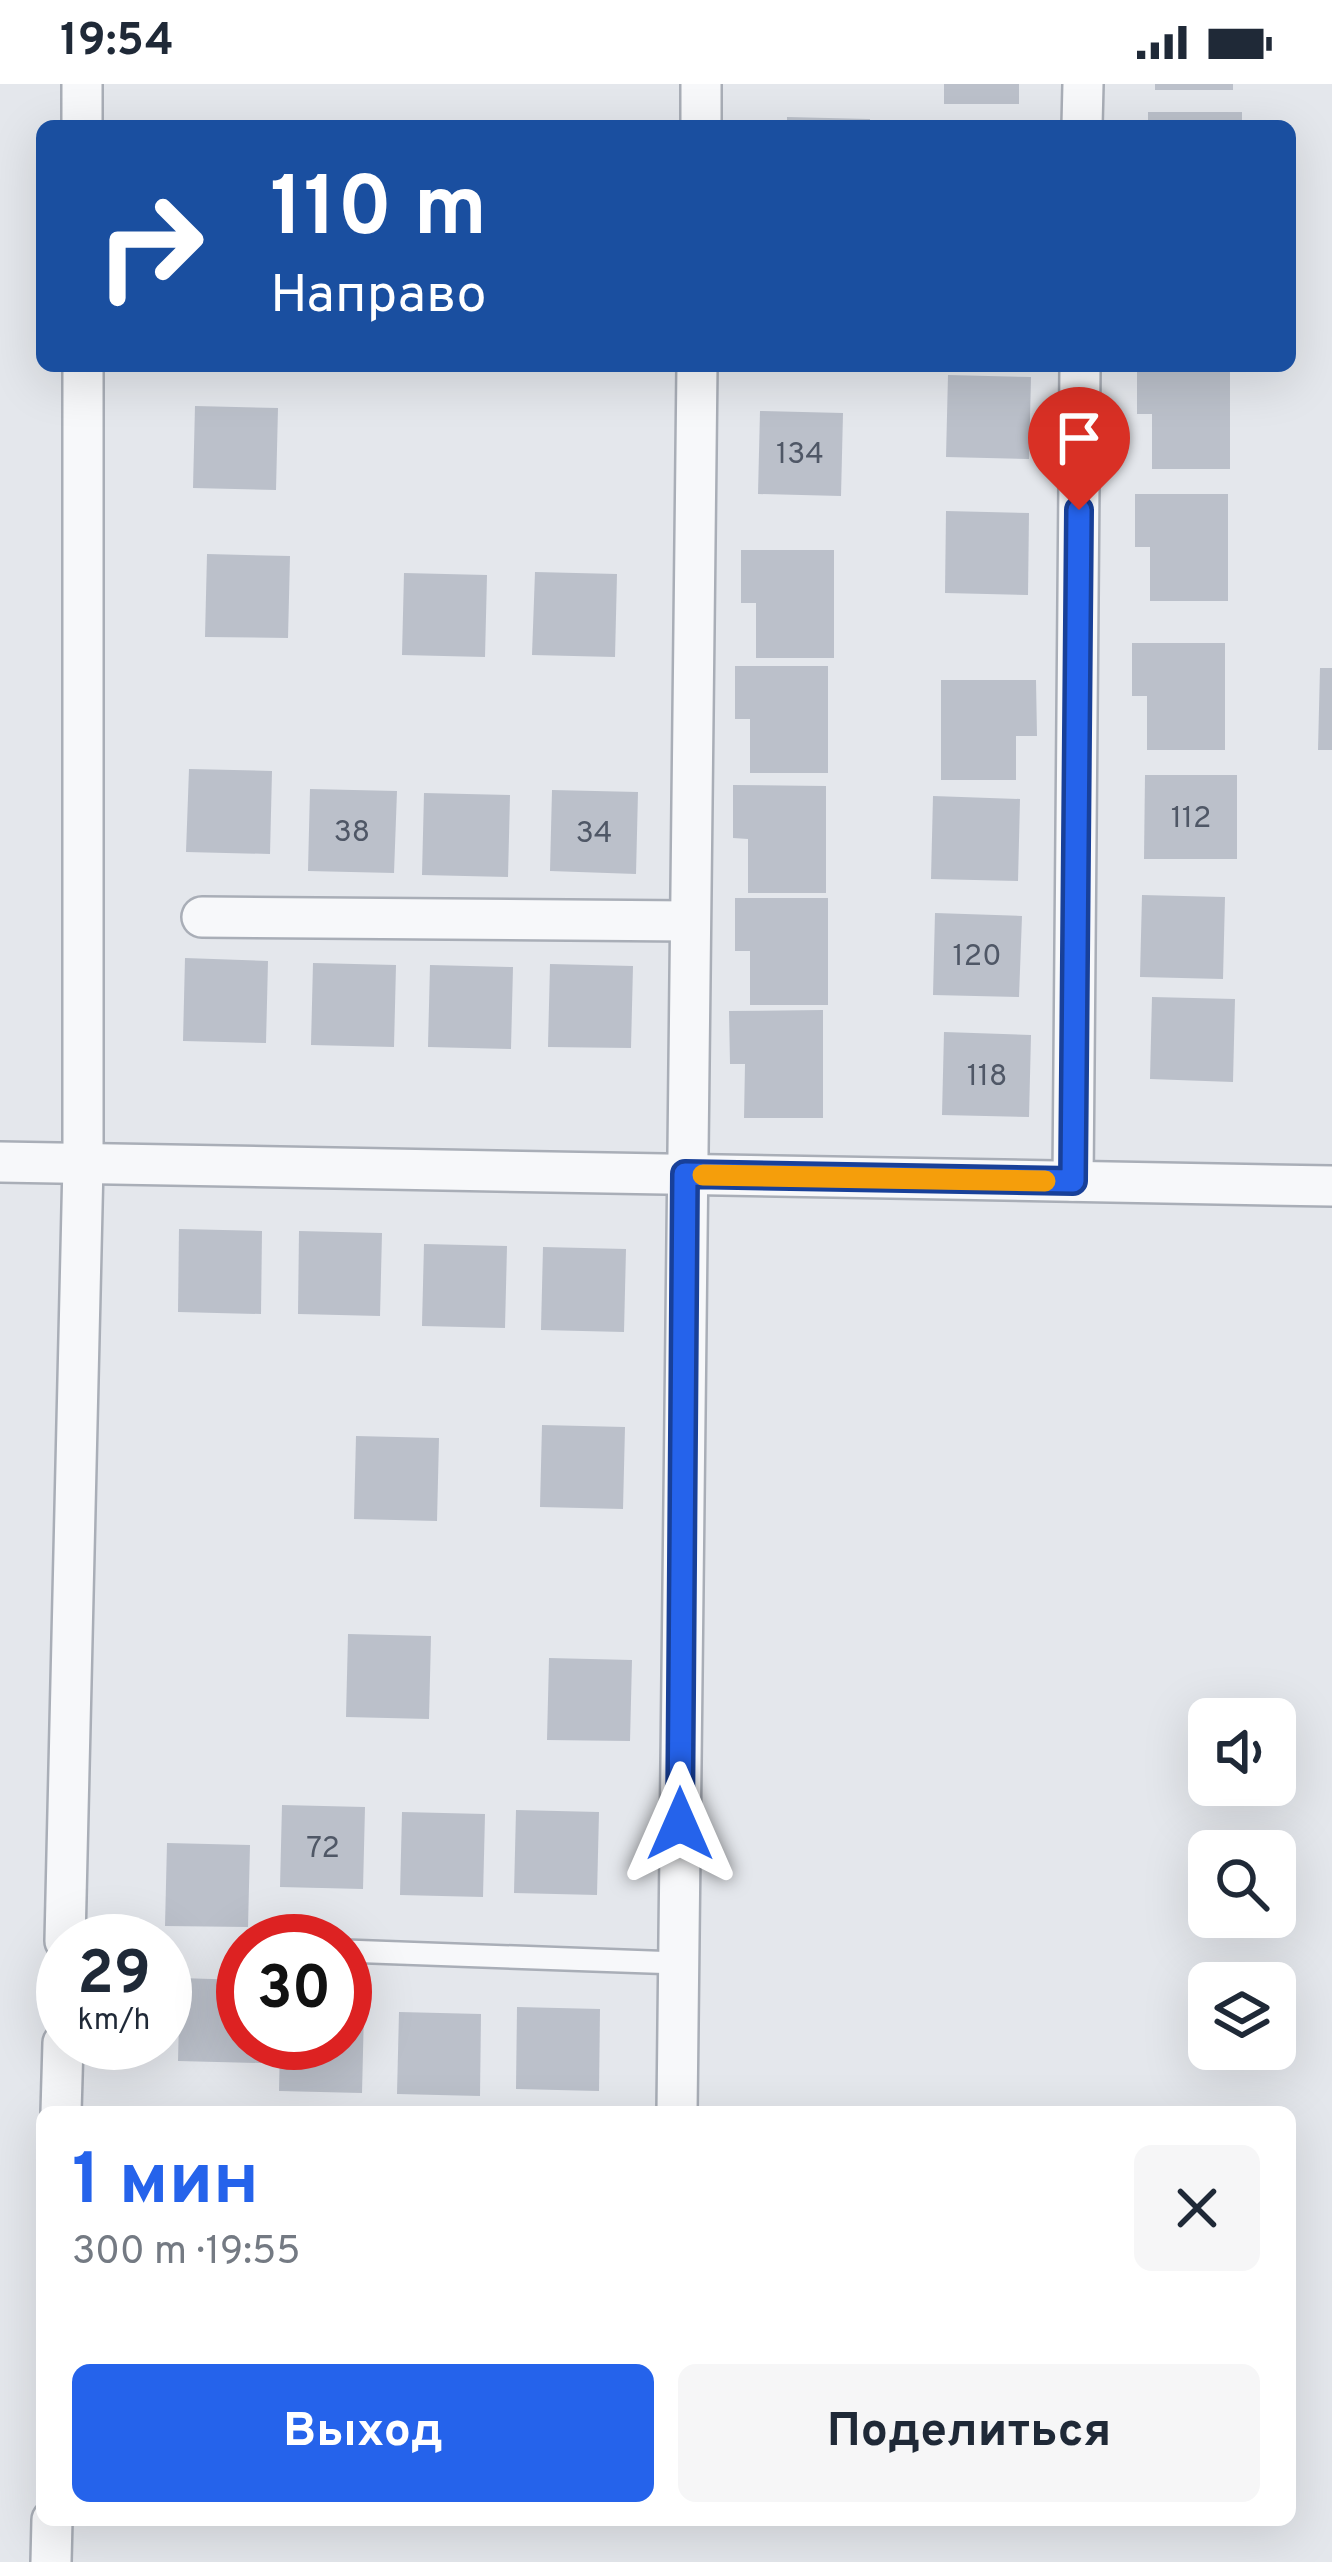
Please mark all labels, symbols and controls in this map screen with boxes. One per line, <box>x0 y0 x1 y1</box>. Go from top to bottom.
text: 19:54 <box>60 14 174 71</box>
text: 110 m <box>270 159 487 265</box>
icon: right <box>72 168 228 324</box>
text: Направо <box>270 263 487 332</box>
pin <box>1028 387 1130 510</box>
icon: arrive <box>1046 405 1112 471</box>
house number: 134 <box>776 437 824 474</box>
house number: 112 <box>1171 801 1211 838</box>
house number: 38 <box>334 815 370 852</box>
house number: 34 <box>576 816 612 853</box>
house number: 120 <box>953 939 1001 976</box>
house number: 118 <box>967 1059 1007 1096</box>
map controls <box>1188 1698 1296 2070</box>
button: sound <box>1188 1698 1296 1806</box>
position arrow <box>617 1761 743 1887</box>
button: search <box>1188 1830 1296 1938</box>
house number: 72 <box>306 1831 340 1868</box>
speed limit sign: 30 <box>216 1914 372 2070</box>
text: 29 <box>77 1939 151 2015</box>
button: layers <box>1188 1962 1296 2070</box>
text: km/h <box>78 2003 150 2040</box>
text: 1 мин <box>72 2138 259 2230</box>
button: close <box>1134 2145 1260 2271</box>
text: 300 m · 19:55 <box>72 2229 300 2278</box>
button: Выход <box>72 2364 654 2502</box>
button: Поделиться <box>678 2364 1260 2502</box>

